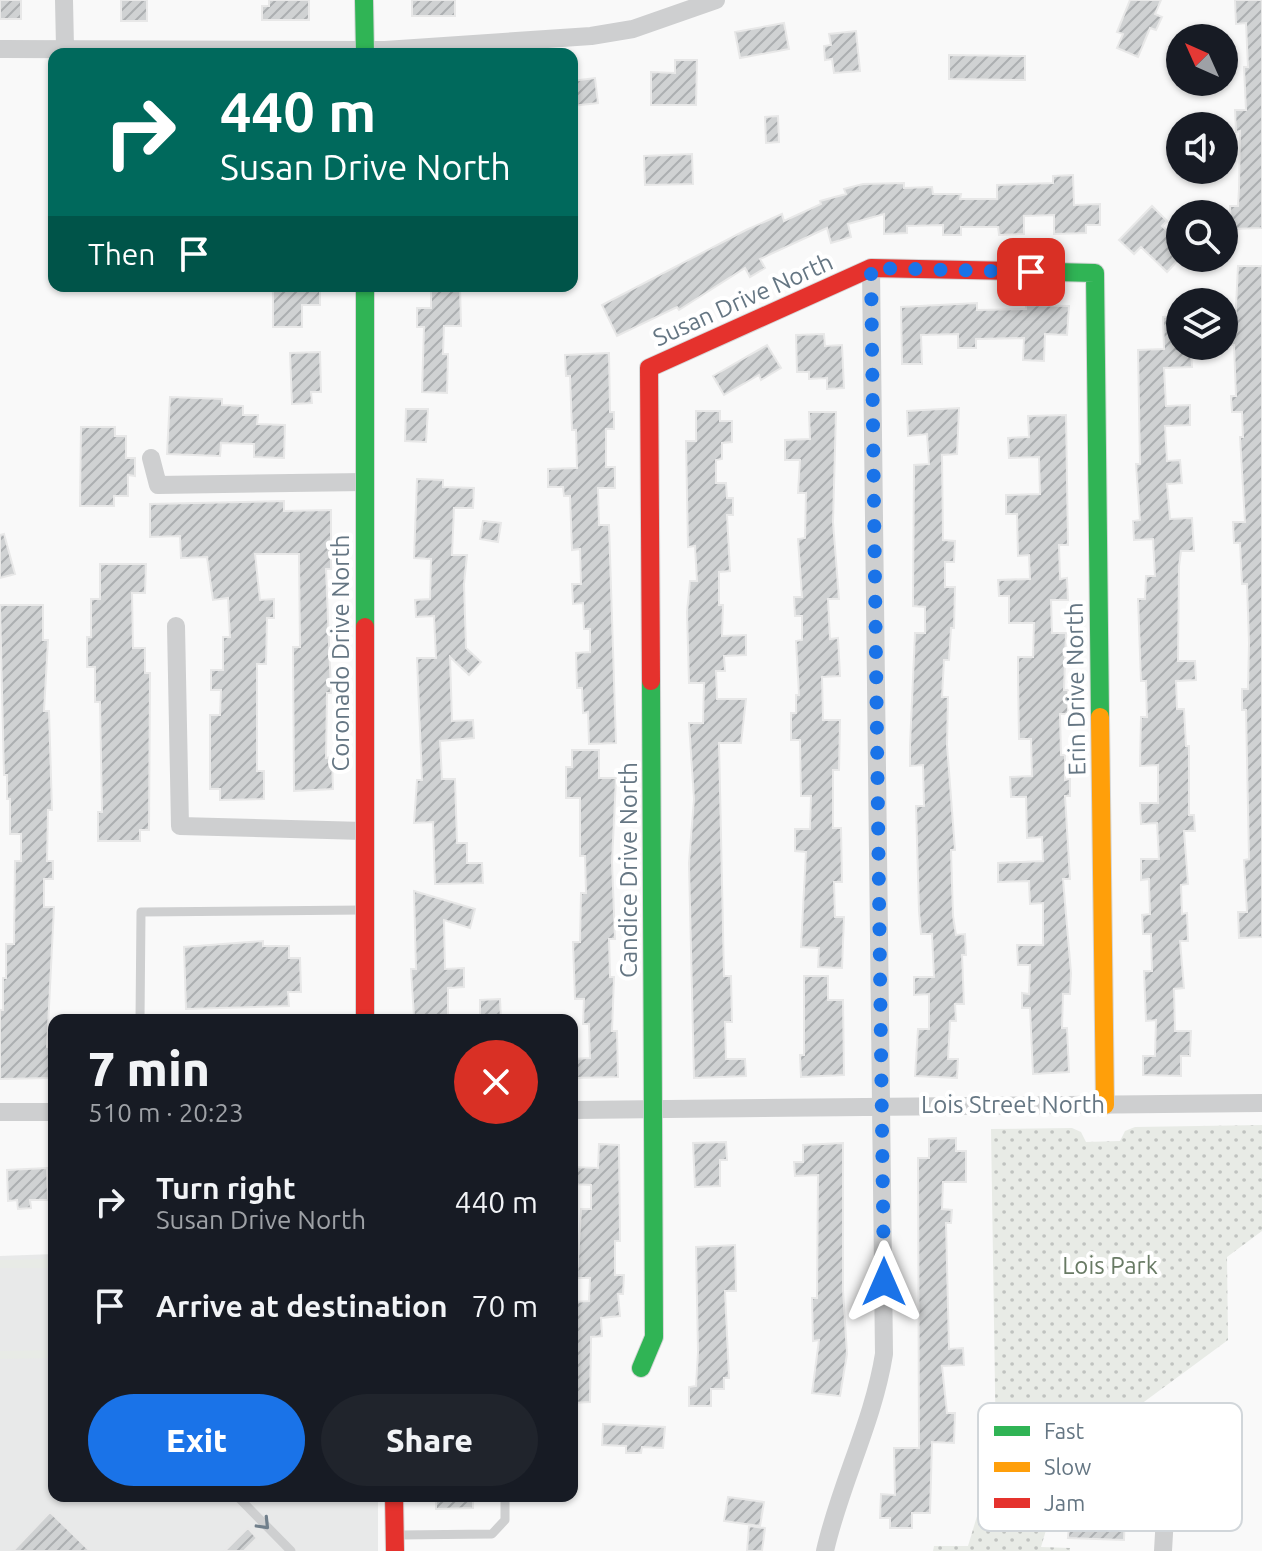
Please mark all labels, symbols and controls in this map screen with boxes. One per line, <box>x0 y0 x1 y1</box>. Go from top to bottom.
north arrow <box>1166 24 1238 96</box>
map controls <box>1166 24 1238 360</box>
icon: right <box>88 80 192 184</box>
text: 440 m <box>220 80 376 143</box>
button: sound <box>1166 112 1238 184</box>
text: Susan Drive North <box>220 146 511 187</box>
button: search <box>1166 200 1238 272</box>
icon: arrive <box>172 232 216 276</box>
text: Then <box>88 237 156 271</box>
pin <box>997 238 1065 306</box>
street label: Susan Drive North <box>649 248 837 351</box>
icon: arrive <box>1009 250 1053 294</box>
button: layers <box>1166 288 1238 360</box>
street label: Coronado Drive North <box>327 534 354 772</box>
street label: Erin Drive North <box>1060 602 1091 776</box>
street label: Candice Drive North <box>615 762 642 978</box>
button: close <box>454 1040 538 1124</box>
text: 7 min <box>88 1041 210 1095</box>
street label: Lois Street North <box>921 1091 1105 1118</box>
text: 510 m · 20:23 <box>88 1098 244 1127</box>
text: Turn right <box>156 1171 296 1205</box>
icon: right <box>88 1180 132 1224</box>
text: 440 m <box>454 1185 538 1219</box>
text: Susan Drive North <box>156 1205 366 1234</box>
position arrow <box>842 1240 926 1324</box>
park label: Lois Park <box>1062 1252 1158 1279</box>
icon: arrive <box>88 1284 132 1328</box>
text: Arrive at destination <box>156 1289 448 1323</box>
text: 70 m <box>472 1289 538 1323</box>
button: Exit <box>88 1394 305 1486</box>
button: Share <box>321 1394 538 1486</box>
legend <box>978 1403 1242 1531</box>
text: Fast <box>1044 1418 1085 1443</box>
text: Slow <box>1044 1454 1091 1479</box>
text: Jam <box>1044 1490 1085 1515</box>
one-way arrow <box>255 1514 269 1529</box>

